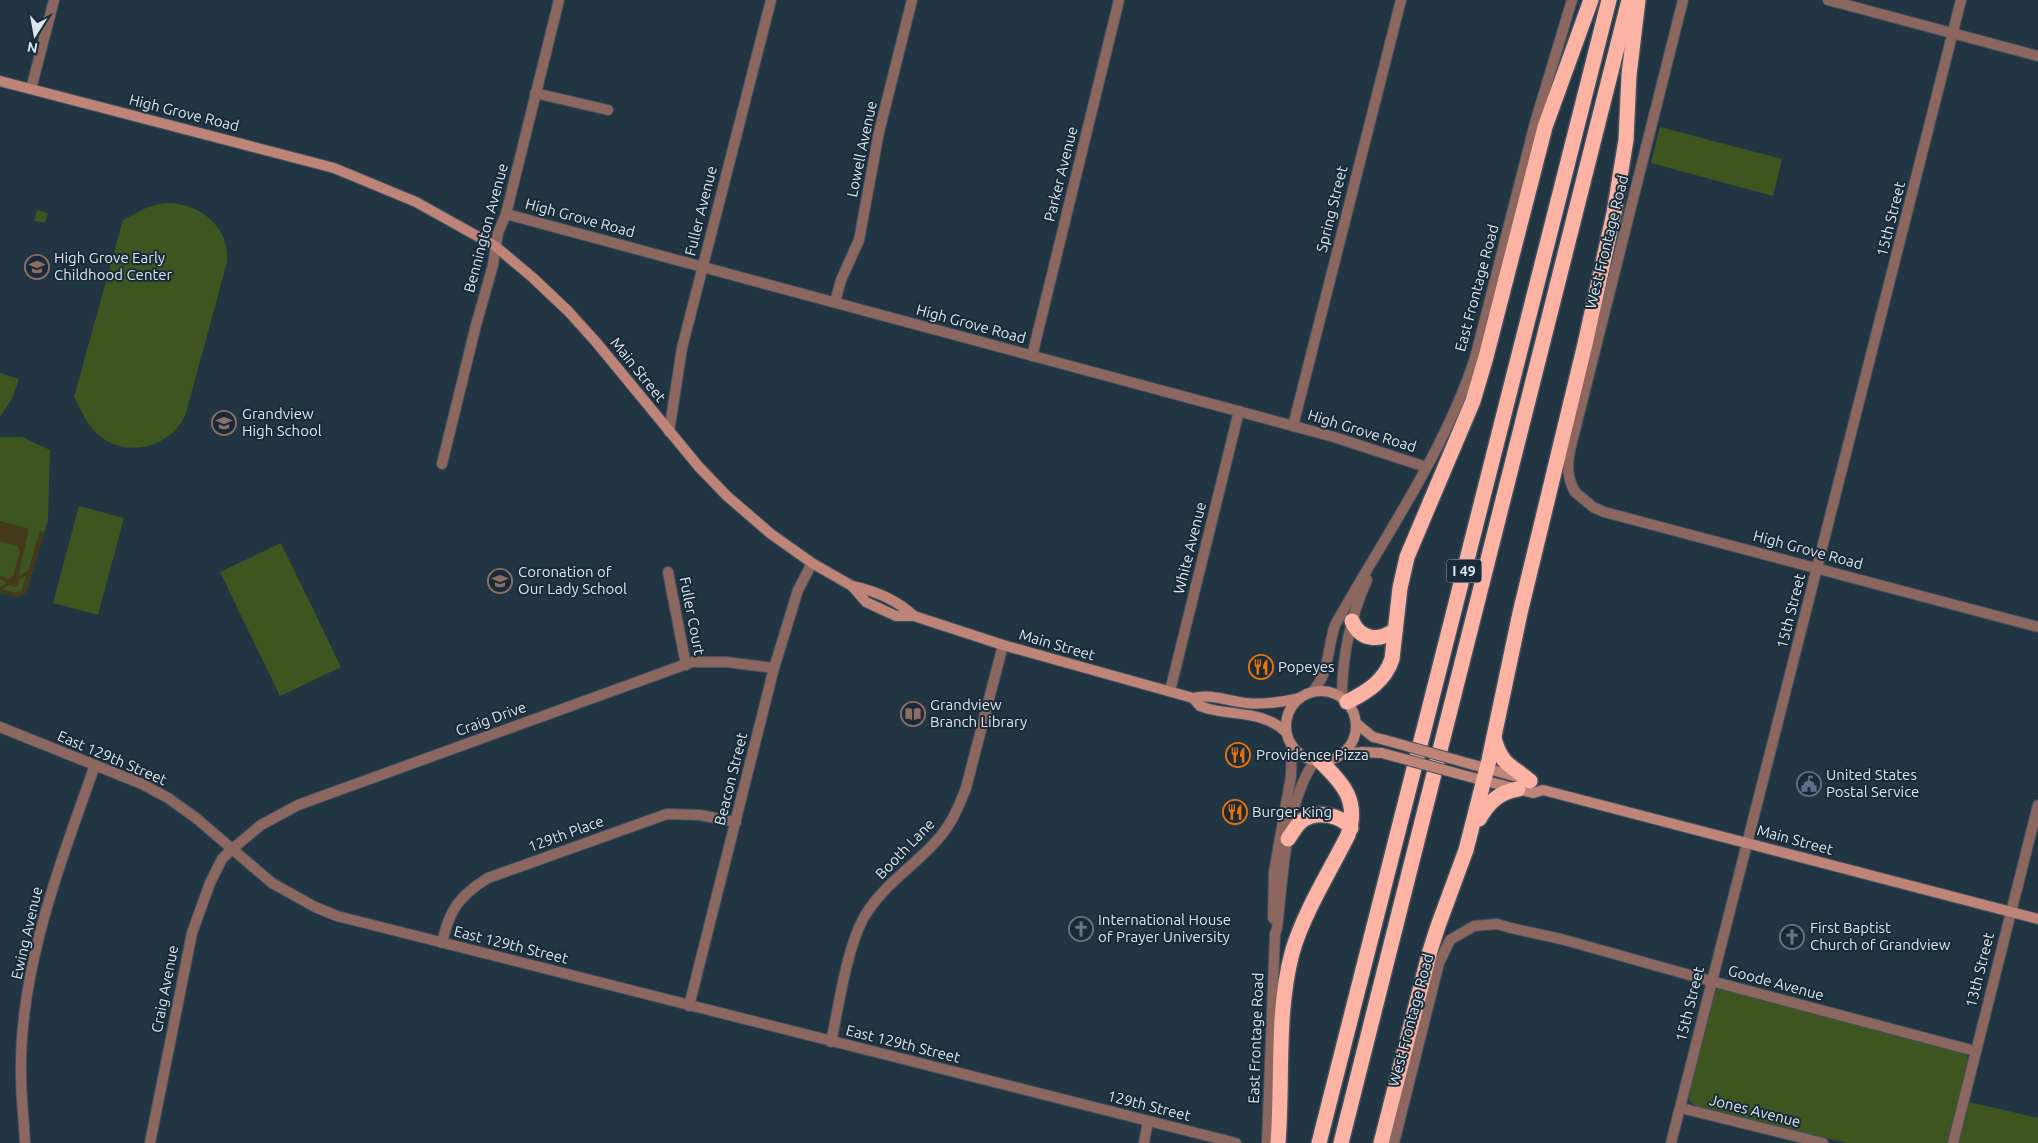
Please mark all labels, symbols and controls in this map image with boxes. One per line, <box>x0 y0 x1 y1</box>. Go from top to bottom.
north arrow <box>10 10 60 60</box>
text: N <box>26 39 39 57</box>
street label: High Grove Road <box>127 91 241 134</box>
street label: Lowell Avenue <box>843 99 880 199</box>
street label: Parker Avenue <box>1040 125 1081 223</box>
street label: Bennington Avenue <box>460 161 511 294</box>
street label: Fuller Avenue <box>681 164 720 258</box>
street label: Spring Street <box>1313 164 1350 254</box>
street label: West Frontage Road <box>1582 173 1631 310</box>
street label: 15th Street <box>1873 180 1908 258</box>
street label: High Grove Road <box>524 195 637 240</box>
street label: East Frontage Road <box>1451 222 1502 353</box>
place label: High Grove Early Childhood Center <box>54 249 173 283</box>
school or university icon: High Grove Early Childhood Center <box>24 254 50 280</box>
street label: High Grove Road <box>915 301 1028 346</box>
street label: Main Street <box>607 334 670 406</box>
place label: Grandview High School <box>242 405 322 439</box>
street label: High Grove Road <box>1306 406 1419 455</box>
school or university icon: Grandview High School <box>211 410 237 436</box>
street label: White Avenue <box>1170 500 1209 596</box>
street label: High Grove Road <box>1752 527 1865 572</box>
road number: I 49 <box>1446 560 1482 582</box>
place label: Coronation of Our Lady School <box>518 563 627 597</box>
school or university icon: Coronation of Our Lady School <box>487 568 513 594</box>
street label: 15th Street <box>1773 572 1808 650</box>
street label: Fuller Court <box>677 575 708 657</box>
street label: Main Street <box>1017 626 1097 664</box>
restaurant icon: Popeyes <box>1248 654 1274 680</box>
place label: Popeyes <box>1278 658 1335 675</box>
place label: Grandview Branch Library <box>930 696 1027 730</box>
street label: Craig Drive <box>453 698 528 739</box>
library icon: Grandview Branch Library <box>900 701 926 727</box>
street label: East 129th Street <box>55 727 170 788</box>
street label: Beacon Street <box>711 731 750 827</box>
restaurant icon: Providence Pizza <box>1225 742 1251 768</box>
place label: Providence Pizza <box>1256 746 1369 763</box>
place label: United States Postal Service <box>1826 766 1919 800</box>
public building icon: United States Postal Service <box>1796 771 1822 797</box>
restaurant icon: Burger King <box>1222 799 1248 825</box>
place label: Burger King <box>1252 803 1332 820</box>
street label: 129th Place <box>526 812 606 855</box>
street label: Booth Lane <box>872 815 938 882</box>
street label: Main Street <box>1755 821 1835 858</box>
street label: Ewing Avenue <box>8 885 45 981</box>
place label: International House of Prayer University <box>1098 911 1231 945</box>
church icon: International House of Prayer University <box>1068 916 1094 942</box>
place label: First Baptist Church of Grandview <box>1810 919 1951 953</box>
street label: East 129th Street <box>452 922 570 967</box>
church icon: First Baptist Church of Grandview <box>1779 924 1805 950</box>
street label: 13th Street <box>1962 931 1997 1009</box>
street label: Craig Avenue <box>148 944 181 1034</box>
street label: West Frontage Road <box>1385 952 1436 1088</box>
street label: Goode Avenue <box>1726 962 1826 1003</box>
street label: 15th Street <box>1672 965 1707 1043</box>
street label: East Frontage Road <box>1245 972 1266 1104</box>
street label: East 129th Street <box>844 1021 962 1066</box>
street label: 129th Street <box>1106 1087 1193 1124</box>
street label: Jones Avenue <box>1708 1091 1803 1130</box>

